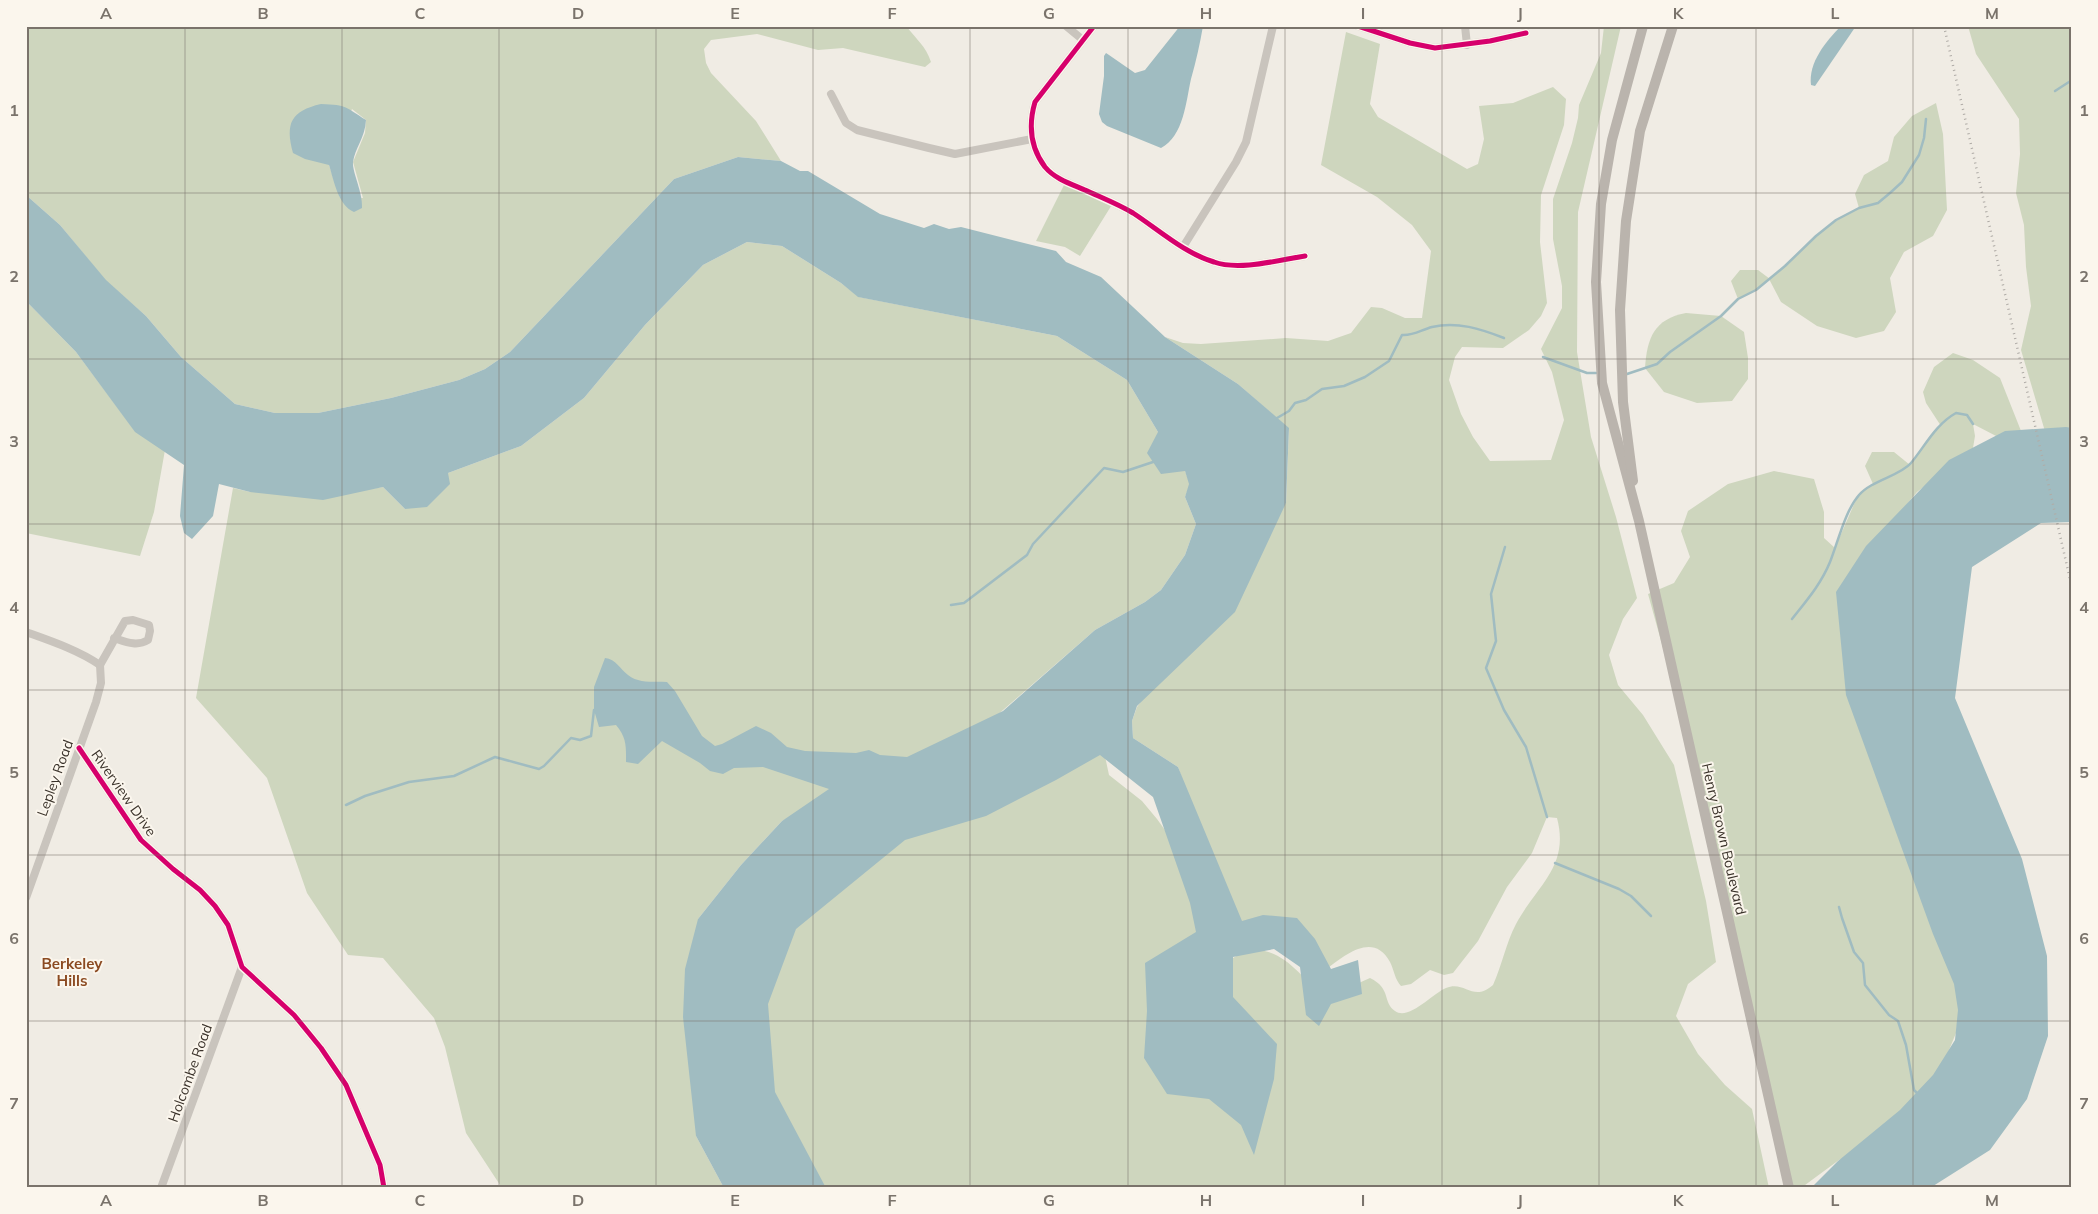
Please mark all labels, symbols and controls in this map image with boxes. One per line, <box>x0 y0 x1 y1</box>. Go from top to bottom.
text: A <box>100 3 112 23</box>
text: B <box>257 3 269 23</box>
text: C <box>415 3 426 23</box>
text: D <box>572 3 584 23</box>
text: E <box>730 3 740 23</box>
text: F <box>887 3 897 23</box>
text: G <box>1043 3 1055 23</box>
text: H <box>1200 3 1212 23</box>
text: I <box>1361 3 1365 23</box>
text: J <box>1517 3 1523 23</box>
text: K <box>1673 3 1685 23</box>
text: L <box>1831 3 1840 23</box>
text: M <box>1985 3 1999 23</box>
text: 1 <box>9 100 19 120</box>
text: 1 <box>2079 100 2089 120</box>
text: 2 <box>9 266 19 286</box>
text: 2 <box>2079 266 2089 286</box>
text: 3 <box>9 431 19 451</box>
text: 3 <box>2079 431 2089 451</box>
text: 4 <box>9 597 19 617</box>
text: 4 <box>2079 597 2089 617</box>
street label: Lepley Road <box>33 737 77 819</box>
street label: Riverview Drive <box>88 746 160 840</box>
street label: Henry Brown Boulevard <box>1698 761 1750 917</box>
text: 5 <box>9 762 19 782</box>
text: 5 <box>2079 762 2089 782</box>
text: 6 <box>9 928 19 948</box>
text: 6 <box>2079 928 2089 948</box>
district label: Berkeley Hills <box>42 954 103 990</box>
street label: Holcombe Road <box>164 1021 216 1125</box>
text: 7 <box>9 1093 19 1113</box>
text: 7 <box>2079 1093 2089 1113</box>
text: A <box>100 1190 112 1210</box>
text: B <box>257 1190 269 1210</box>
text: C <box>415 1190 426 1210</box>
text: D <box>572 1190 584 1210</box>
text: E <box>730 1190 740 1210</box>
text: F <box>887 1190 897 1210</box>
text: G <box>1043 1190 1055 1210</box>
text: H <box>1200 1190 1212 1210</box>
text: I <box>1361 1190 1365 1210</box>
text: J <box>1517 1190 1523 1210</box>
text: K <box>1673 1190 1685 1210</box>
text: L <box>1831 1190 1840 1210</box>
text: M <box>1985 1190 1999 1210</box>

